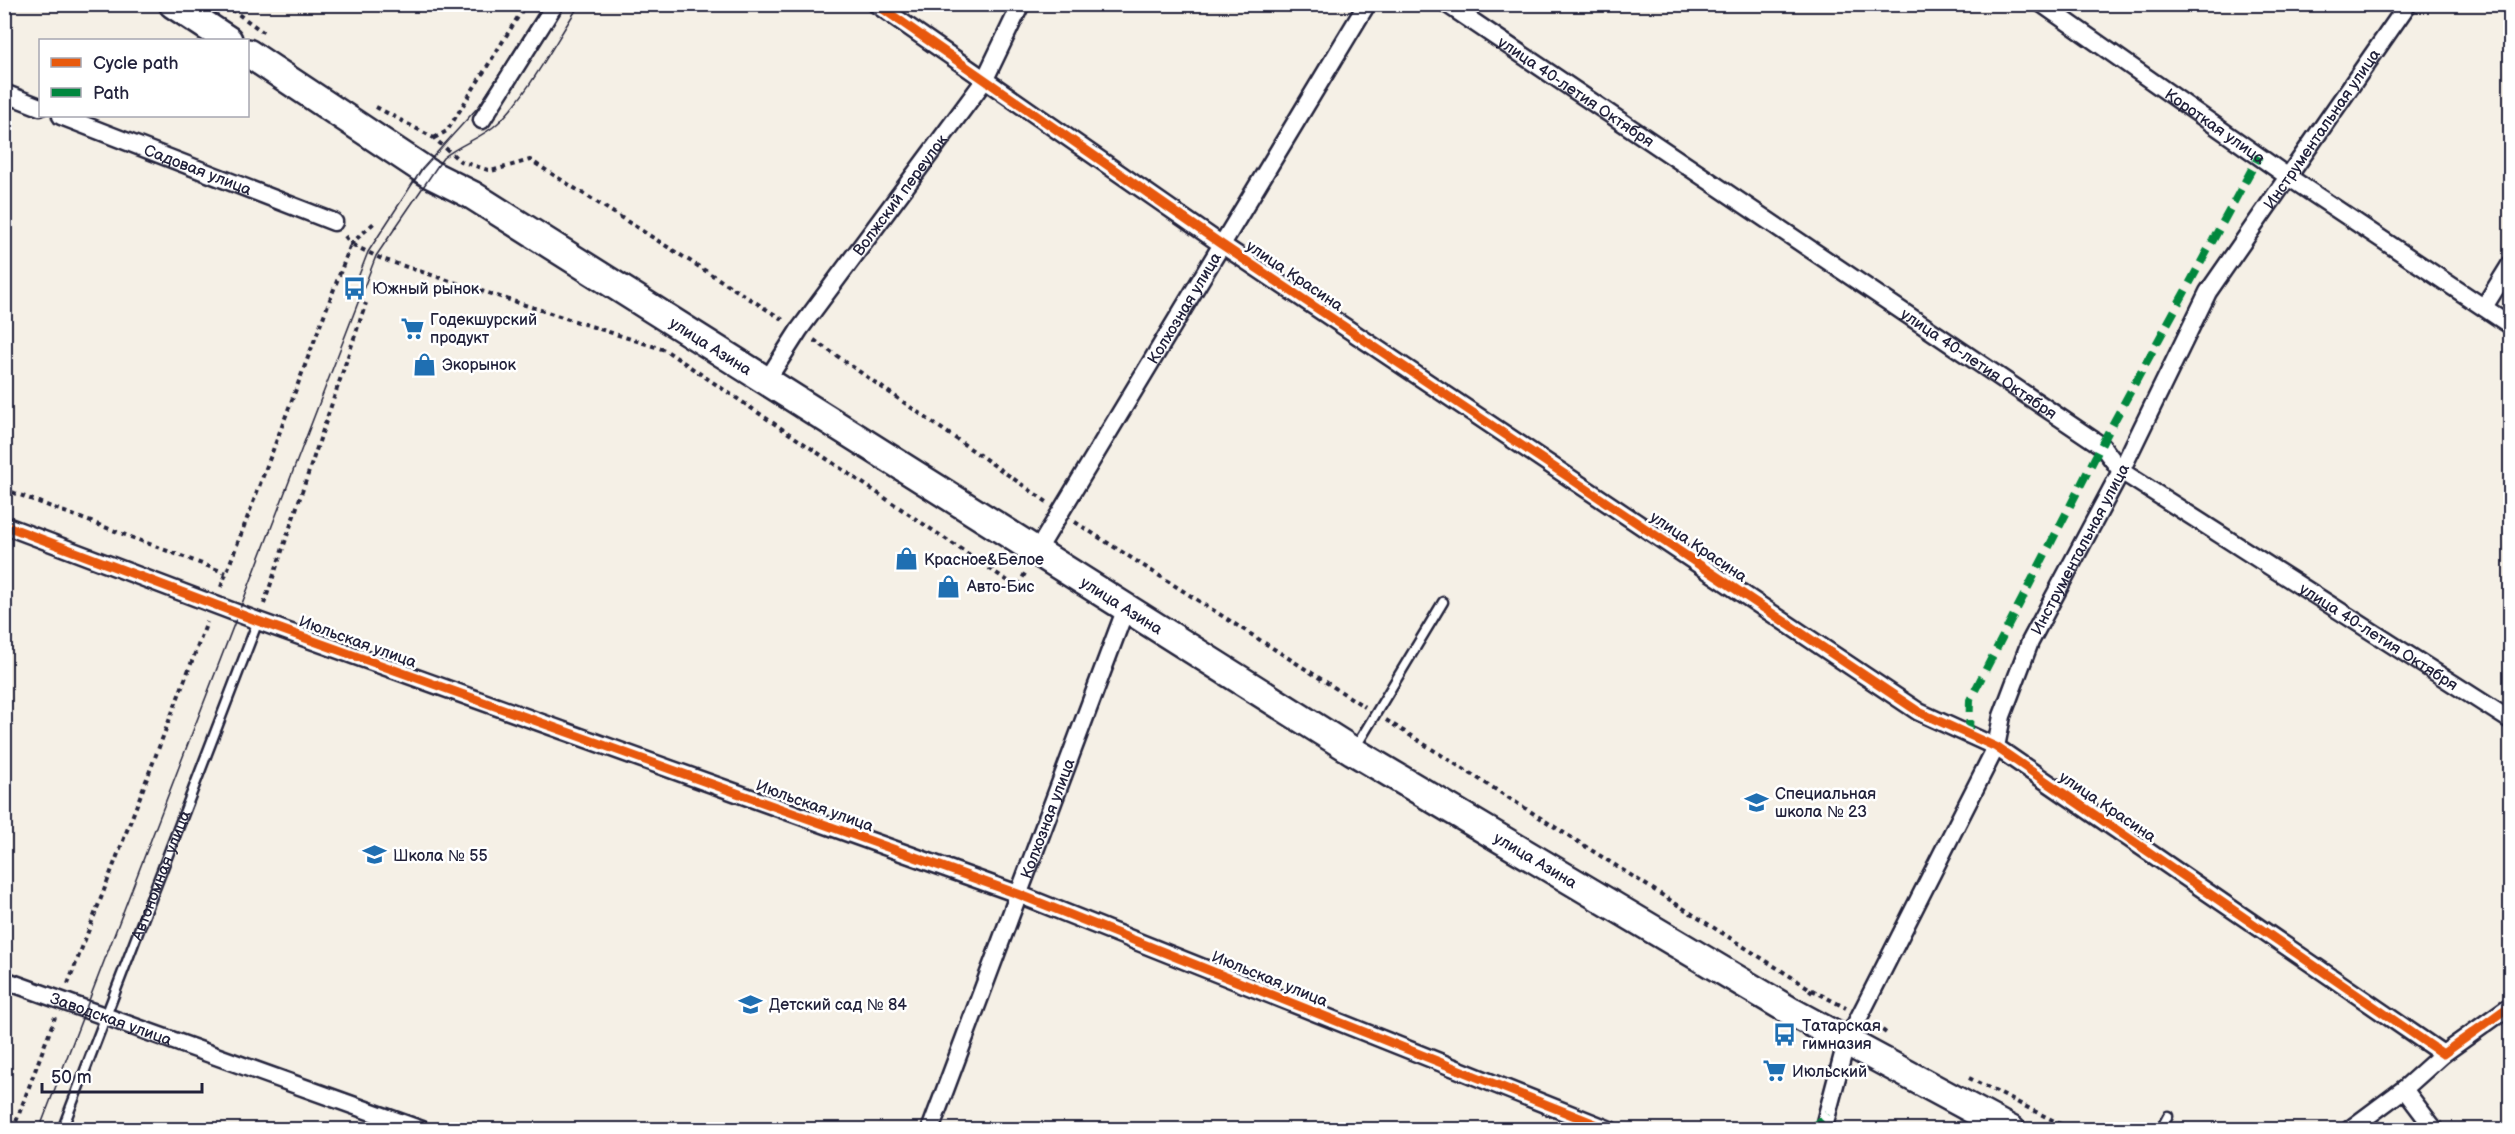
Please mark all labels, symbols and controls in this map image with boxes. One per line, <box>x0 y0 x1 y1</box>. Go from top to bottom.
street label: улица 40-летия Октября <box>1494 33 1657 152</box>
legend <box>39 39 249 117</box>
street label: Инструментальная улица <box>2260 45 2385 213</box>
text: Cycle path <box>93 53 179 74</box>
text: Path <box>93 83 129 104</box>
street label: Короткая улица <box>2161 85 2269 169</box>
street label: Волжский переулок <box>849 131 952 260</box>
street label: Садовая улица <box>141 141 254 200</box>
street label: улица Красина <box>1242 237 1347 316</box>
street label: Колхозная улица <box>1144 249 1226 368</box>
bus stop icon: Южный рынок <box>341 275 367 301</box>
place label: Южный рынок <box>372 280 480 299</box>
street label: улица 40-летия Октября <box>1897 305 2060 424</box>
place label: Годекшурский продукт <box>430 311 537 348</box>
street label: улица Азина <box>665 314 755 380</box>
supermarket icon: Годекшурский продукт <box>399 315 425 341</box>
shop icon: Экорынок <box>411 351 437 377</box>
place label: Экорынок <box>442 356 516 375</box>
street label: Инструментальная улица <box>2028 461 2134 638</box>
street label: улица Красина <box>1646 508 1751 587</box>
shop icon: Красное&Белое <box>893 546 919 572</box>
place label: Красное&Белое <box>924 551 1044 570</box>
shop icon: Авто-Бис <box>936 573 962 599</box>
street label: улица Азина <box>1076 573 1166 640</box>
place label: Авто-Бис <box>966 578 1034 597</box>
street label: улица 40-летия Октября <box>2295 580 2461 695</box>
street label: Июльская улица <box>296 612 419 673</box>
street label: Колхозная улица <box>1017 756 1080 881</box>
street label: улица Красина <box>2055 768 2160 847</box>
street label: Июльская улица <box>753 776 876 837</box>
place label: Специальная школа № 23 <box>1775 785 1876 822</box>
school or university icon: Специальная школа № 23 <box>1744 789 1770 815</box>
street label: Автономная улица <box>128 808 195 944</box>
street label: улица Азина <box>1490 829 1581 893</box>
school or university icon: Школа № 55 <box>362 842 388 868</box>
place label: Школа № 55 <box>393 847 488 866</box>
street label: Июльская улица <box>1209 947 1331 1012</box>
street label: Заводская улица <box>47 989 175 1051</box>
school or university icon: Детский сад № 84 <box>738 991 764 1017</box>
place label: Детский сад № 84 <box>769 996 907 1015</box>
place label: Татарская гимназия <box>1802 1017 1881 1054</box>
bus stop icon: Татарская гимназия <box>1771 1021 1797 1047</box>
scale bar <box>42 1056 202 1094</box>
supermarket icon: Июльский <box>1761 1058 1787 1084</box>
place label: Июльский <box>1792 1063 1867 1082</box>
text: 50 m <box>51 1067 92 1088</box>

